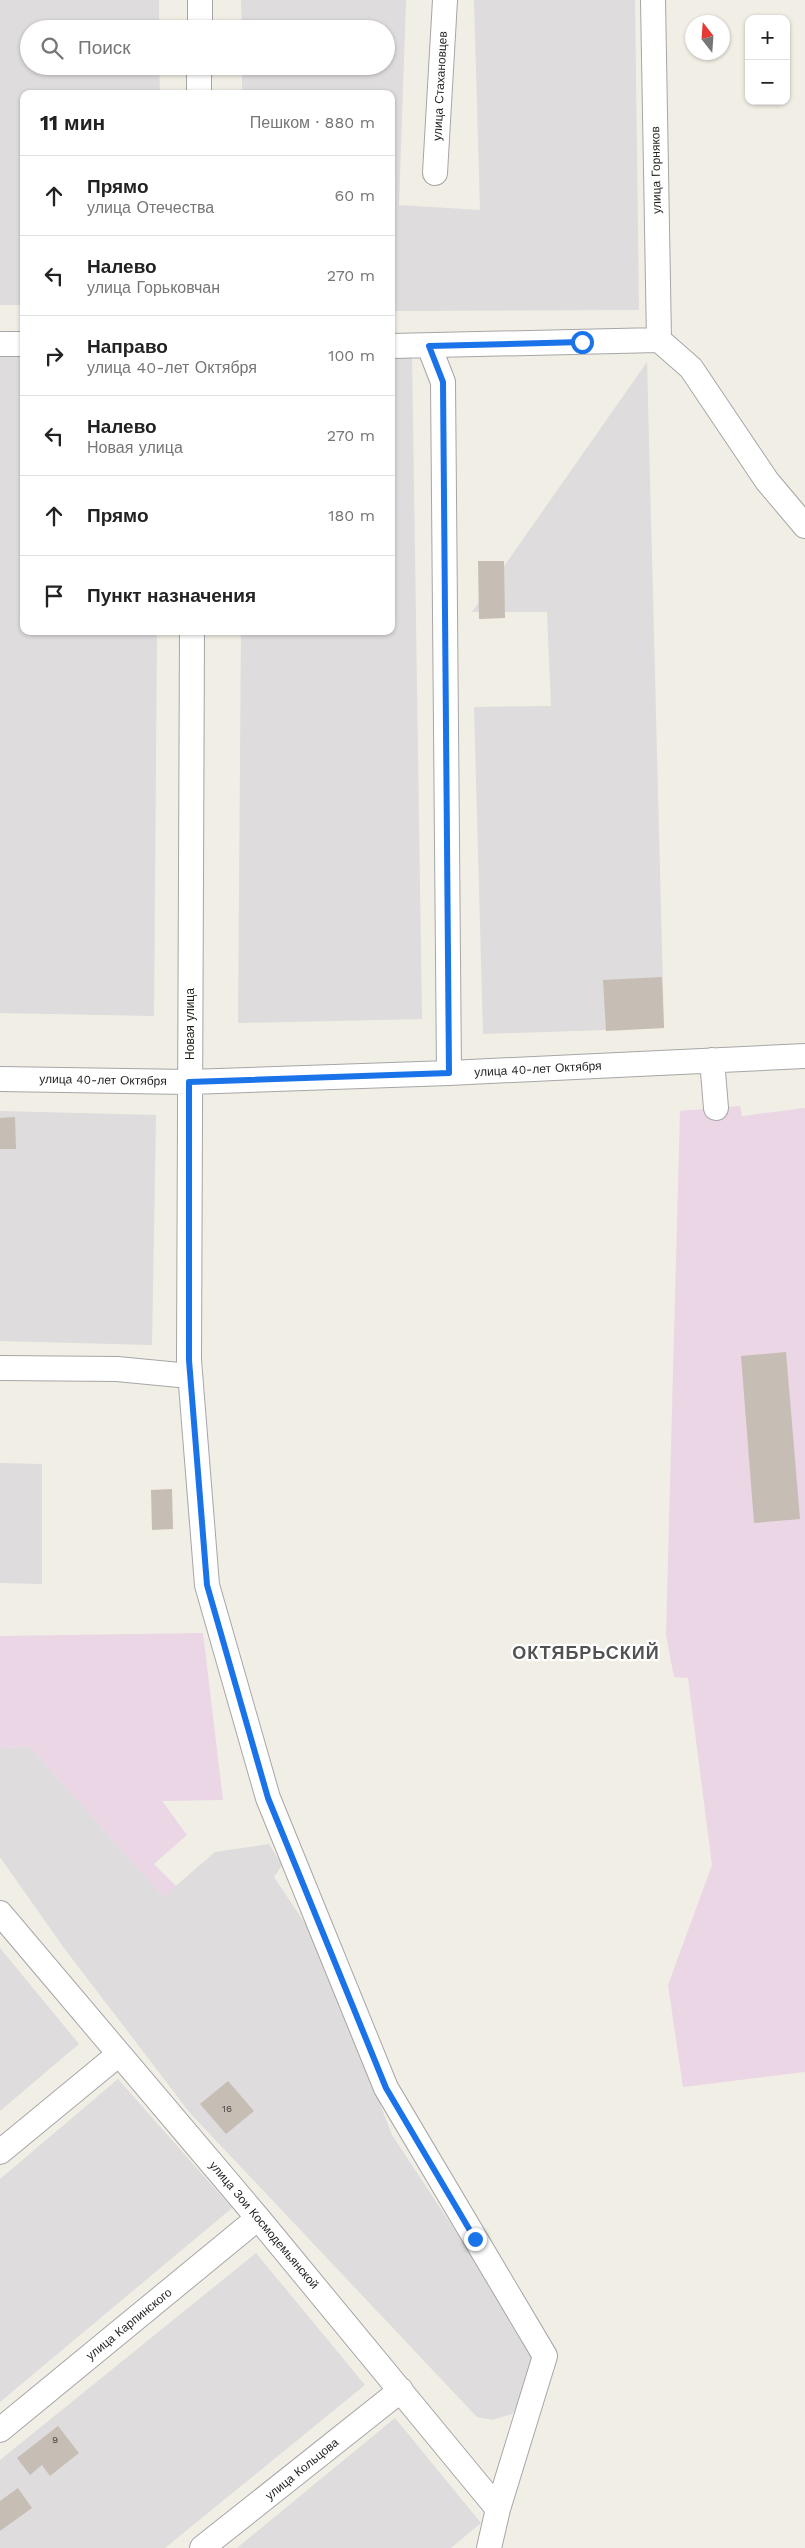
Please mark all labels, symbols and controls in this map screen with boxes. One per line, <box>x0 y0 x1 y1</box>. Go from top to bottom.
north arrow <box>685 15 730 60</box>
map controls <box>745 15 790 105</box>
button: + <box>745 15 790 60</box>
search box <box>20 20 395 75</box>
street label: улица Стахановцев <box>430 31 450 141</box>
icon: search <box>38 34 66 62</box>
text: Поиск <box>78 36 131 59</box>
button: − <box>745 60 790 105</box>
text: 11 мин <box>40 110 105 135</box>
text: Пешком · 880 m <box>250 113 375 132</box>
street label: улица Горняков <box>648 126 664 214</box>
text: Прямо <box>87 175 149 198</box>
icon: ahead <box>40 182 68 210</box>
text: 60 m <box>335 186 375 205</box>
text: улица Отечества <box>87 198 214 217</box>
text: Налево <box>87 255 157 278</box>
icon: left <box>40 262 68 290</box>
text: 270 m <box>327 266 375 285</box>
text: улица Горьковчан <box>87 278 220 297</box>
route start <box>571 331 594 354</box>
text: Направо <box>87 335 168 358</box>
icon: right <box>40 342 68 370</box>
text: 100 m <box>328 346 375 365</box>
text: улица 40-лет Октября <box>87 358 257 377</box>
text: Налево <box>87 415 157 438</box>
icon: left <box>40 422 68 450</box>
text: 270 m <box>327 426 375 445</box>
text: Новая улица <box>87 438 183 457</box>
icon: ahead <box>40 502 68 530</box>
text: Прямо <box>87 504 149 527</box>
text: 180 m <box>328 506 375 525</box>
icon: arrive <box>40 582 68 610</box>
text: Пункт назначения <box>87 584 256 607</box>
street label: Новая улица <box>183 988 197 1060</box>
street label: улица 40-лет Октября <box>474 1059 602 1079</box>
street label: улица 40-лет Октября <box>39 1072 167 1088</box>
district label: ОКТЯБРЬСКИЙ <box>512 1642 660 1663</box>
house number: 16 <box>222 2103 232 2114</box>
street label: улица Зои Космодемьянской <box>207 2158 321 2292</box>
route end <box>464 2228 487 2251</box>
street label: улица Карпинского <box>83 2285 175 2363</box>
house number: 9 <box>52 2434 58 2445</box>
street label: улица Кольцова <box>263 2435 342 2503</box>

